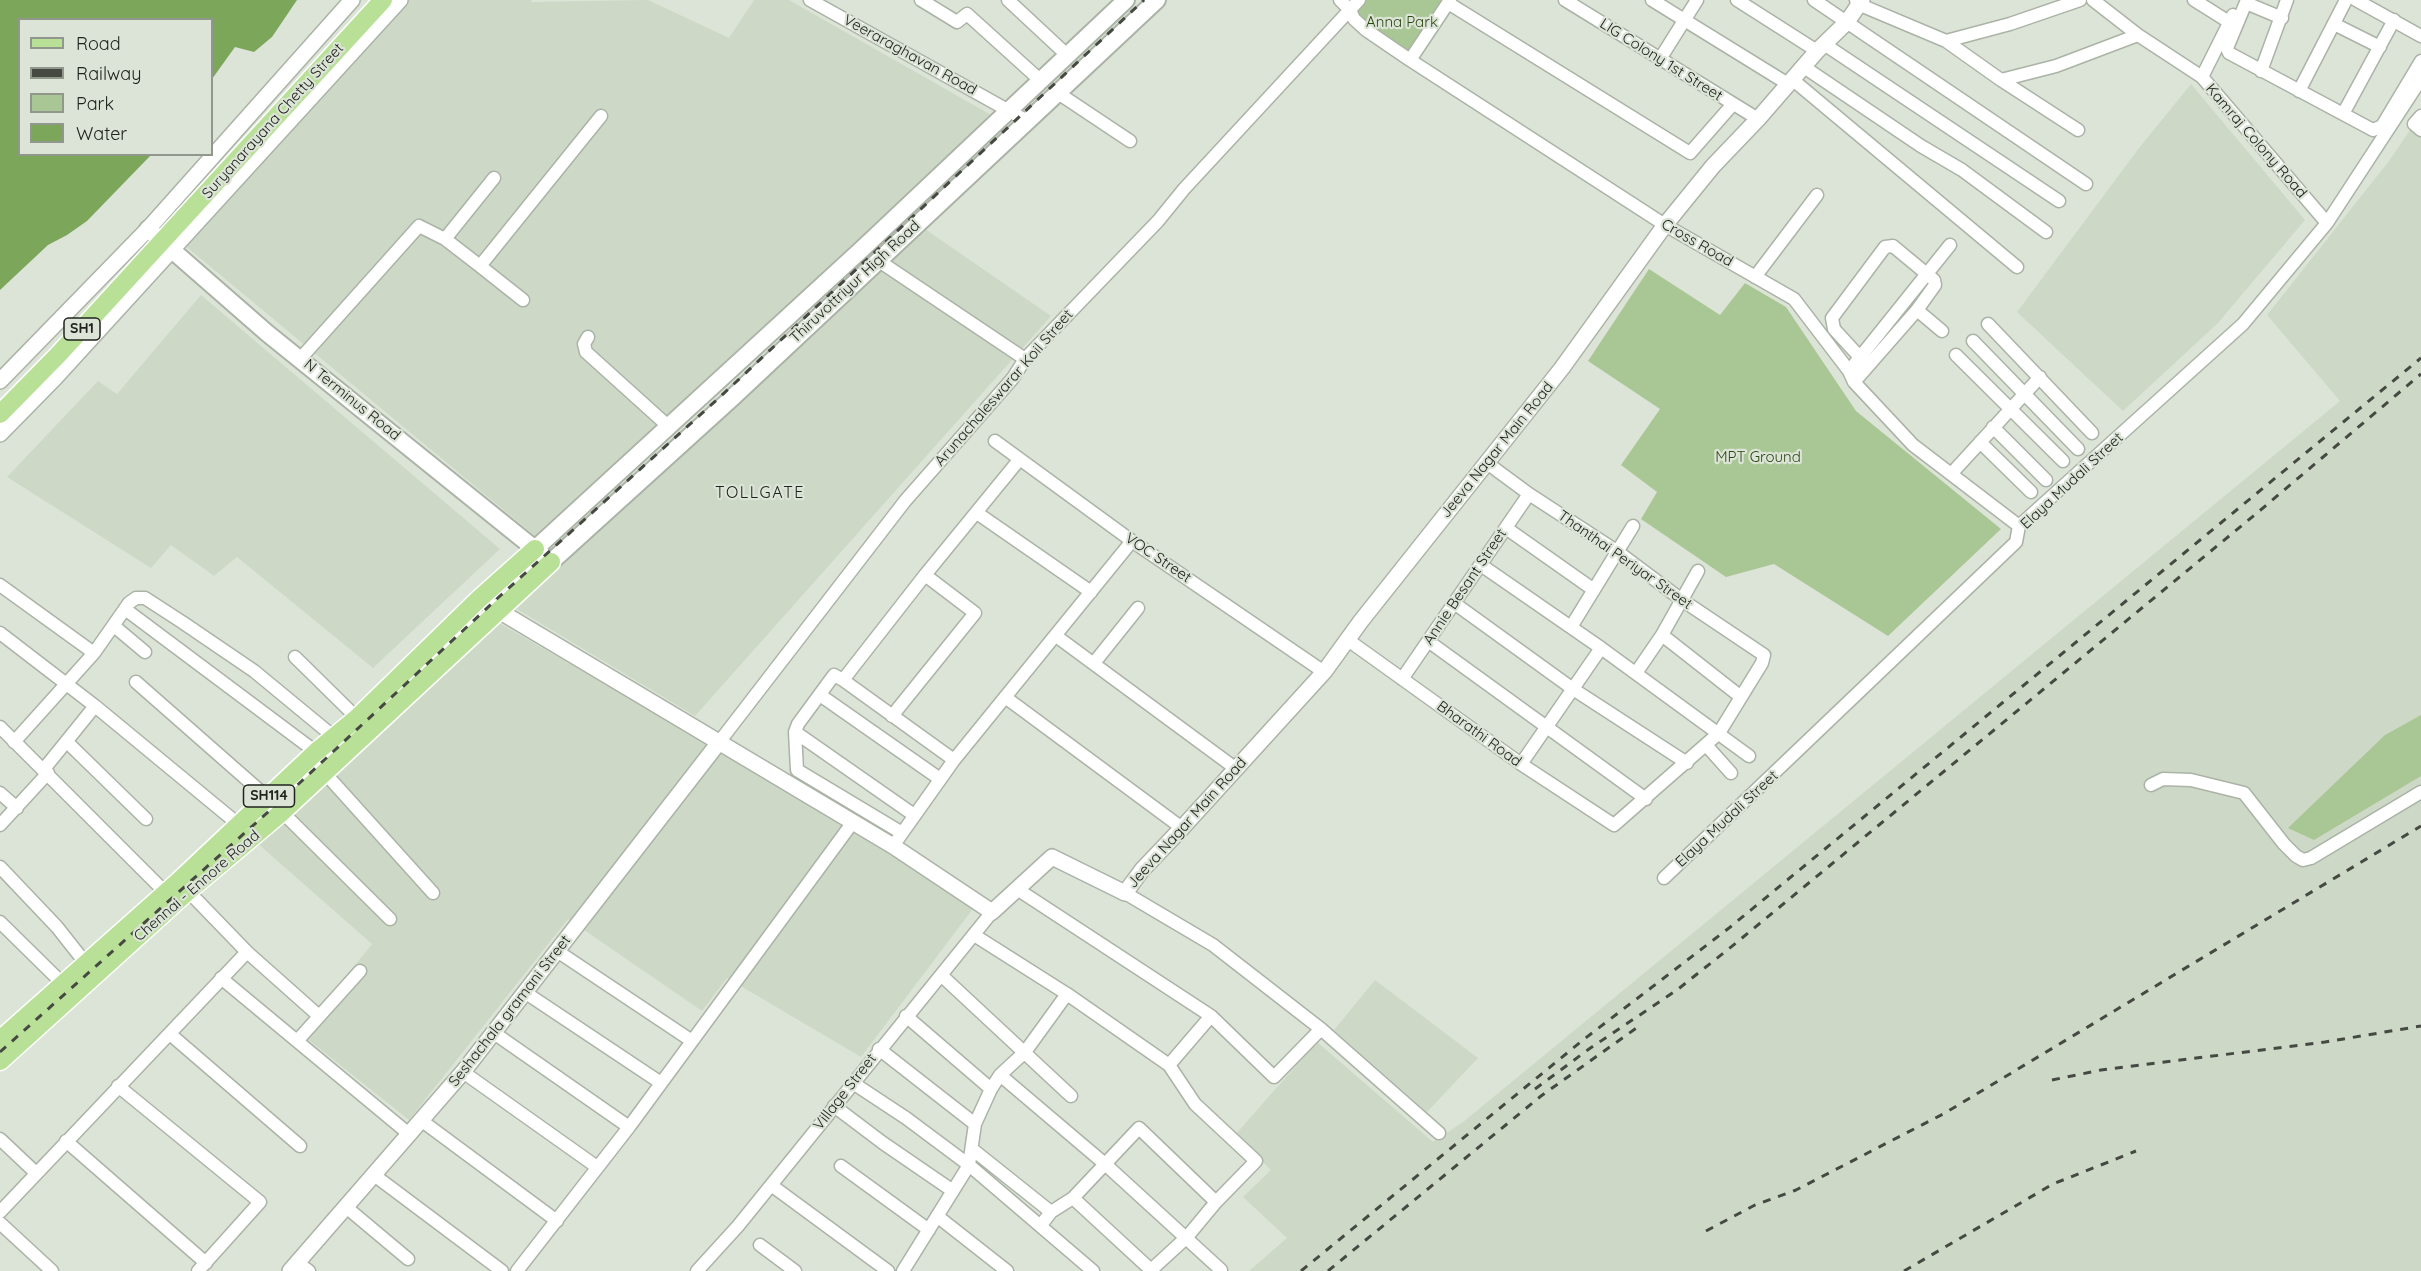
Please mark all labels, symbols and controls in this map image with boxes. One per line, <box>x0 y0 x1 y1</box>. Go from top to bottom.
street label: Veeraraghavan Road <box>840 11 980 99</box>
park label: Anna Park <box>1366 13 1438 31</box>
street label: LIG Colony 1st Street <box>1596 15 1726 105</box>
legend <box>18 18 213 156</box>
text: Road <box>76 32 121 55</box>
street label: Suryanarayana Chetty Street <box>198 40 348 202</box>
text: Railway <box>76 62 142 85</box>
street label: Kamraj Colony Road <box>2202 80 2310 202</box>
text: Park <box>76 92 114 115</box>
text: Water <box>76 122 127 145</box>
street label: Cross Road <box>1658 215 1736 271</box>
street label: Thiruvottriyur High Road <box>786 217 924 347</box>
street label: Arunachaleswarar Koil Street <box>931 306 1077 470</box>
road number: SH1 <box>64 318 100 340</box>
street label: N Terminus Road <box>300 356 404 444</box>
street label: Jeeva Nagar Main Road <box>1437 378 1557 522</box>
street label: Elaya Mudali Street <box>2017 429 2127 533</box>
park label: MPT Ground <box>1715 448 1801 466</box>
district label: TOLLGATE <box>715 483 805 503</box>
street label: Thanthai Periyar Street <box>1554 507 1696 613</box>
street label: Annie Besant Street <box>1419 526 1511 648</box>
street label: VOC Street <box>1121 529 1195 587</box>
street label: Bharathi Road <box>1433 697 1525 771</box>
street label: Jeeva Nagar Main Road <box>1124 754 1250 892</box>
street label: Elaya Mudali Street <box>1672 767 1782 871</box>
road number: SH114 <box>244 785 294 807</box>
street label: Chennai - Ennore Road <box>130 827 264 945</box>
street label: Seshachala gramani Street <box>445 932 575 1090</box>
street label: Village Street <box>810 1050 880 1134</box>

